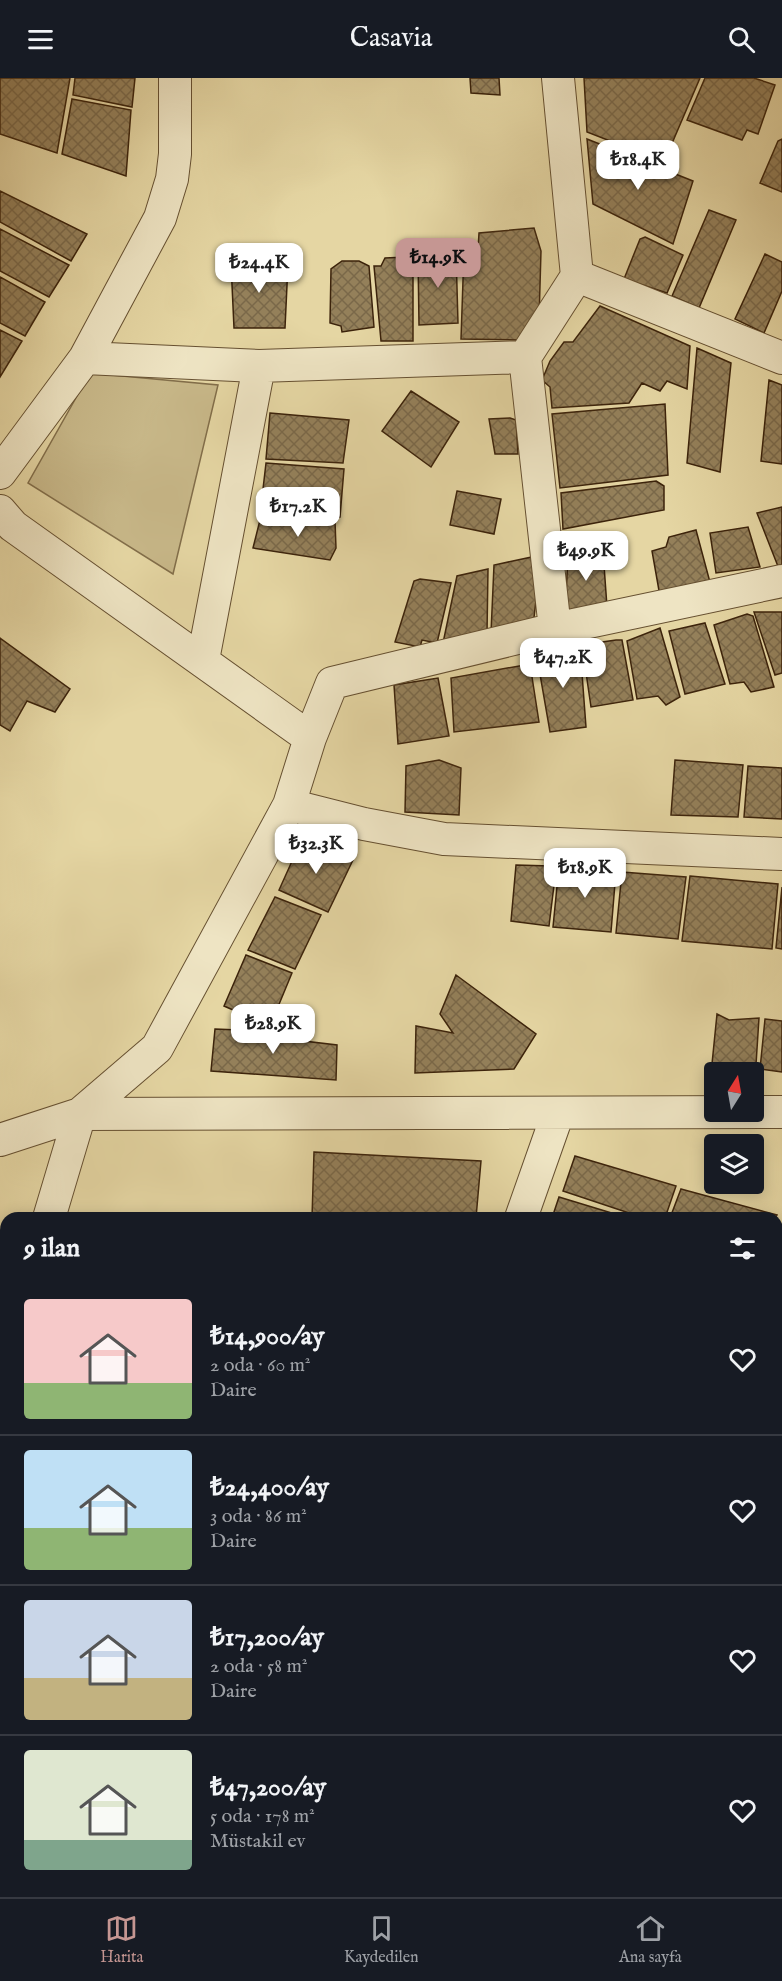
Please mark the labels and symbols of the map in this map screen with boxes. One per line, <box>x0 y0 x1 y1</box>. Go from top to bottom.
pin: ₺18.4K <box>589 140 687 191</box>
pin: ₺14.9K <box>389 238 487 289</box>
pin: ₺24.4K <box>210 243 308 294</box>
pin: ₺17.2K <box>249 487 347 538</box>
pin: ₺49.9K <box>537 531 635 582</box>
pin: ₺47.2K <box>514 638 612 689</box>
pin: ₺32.3K <box>267 824 365 875</box>
pin: ₺18.9K <box>536 848 634 899</box>
pin: ₺28.9K <box>224 1004 322 1055</box>
north arrow <box>704 1062 764 1122</box>

